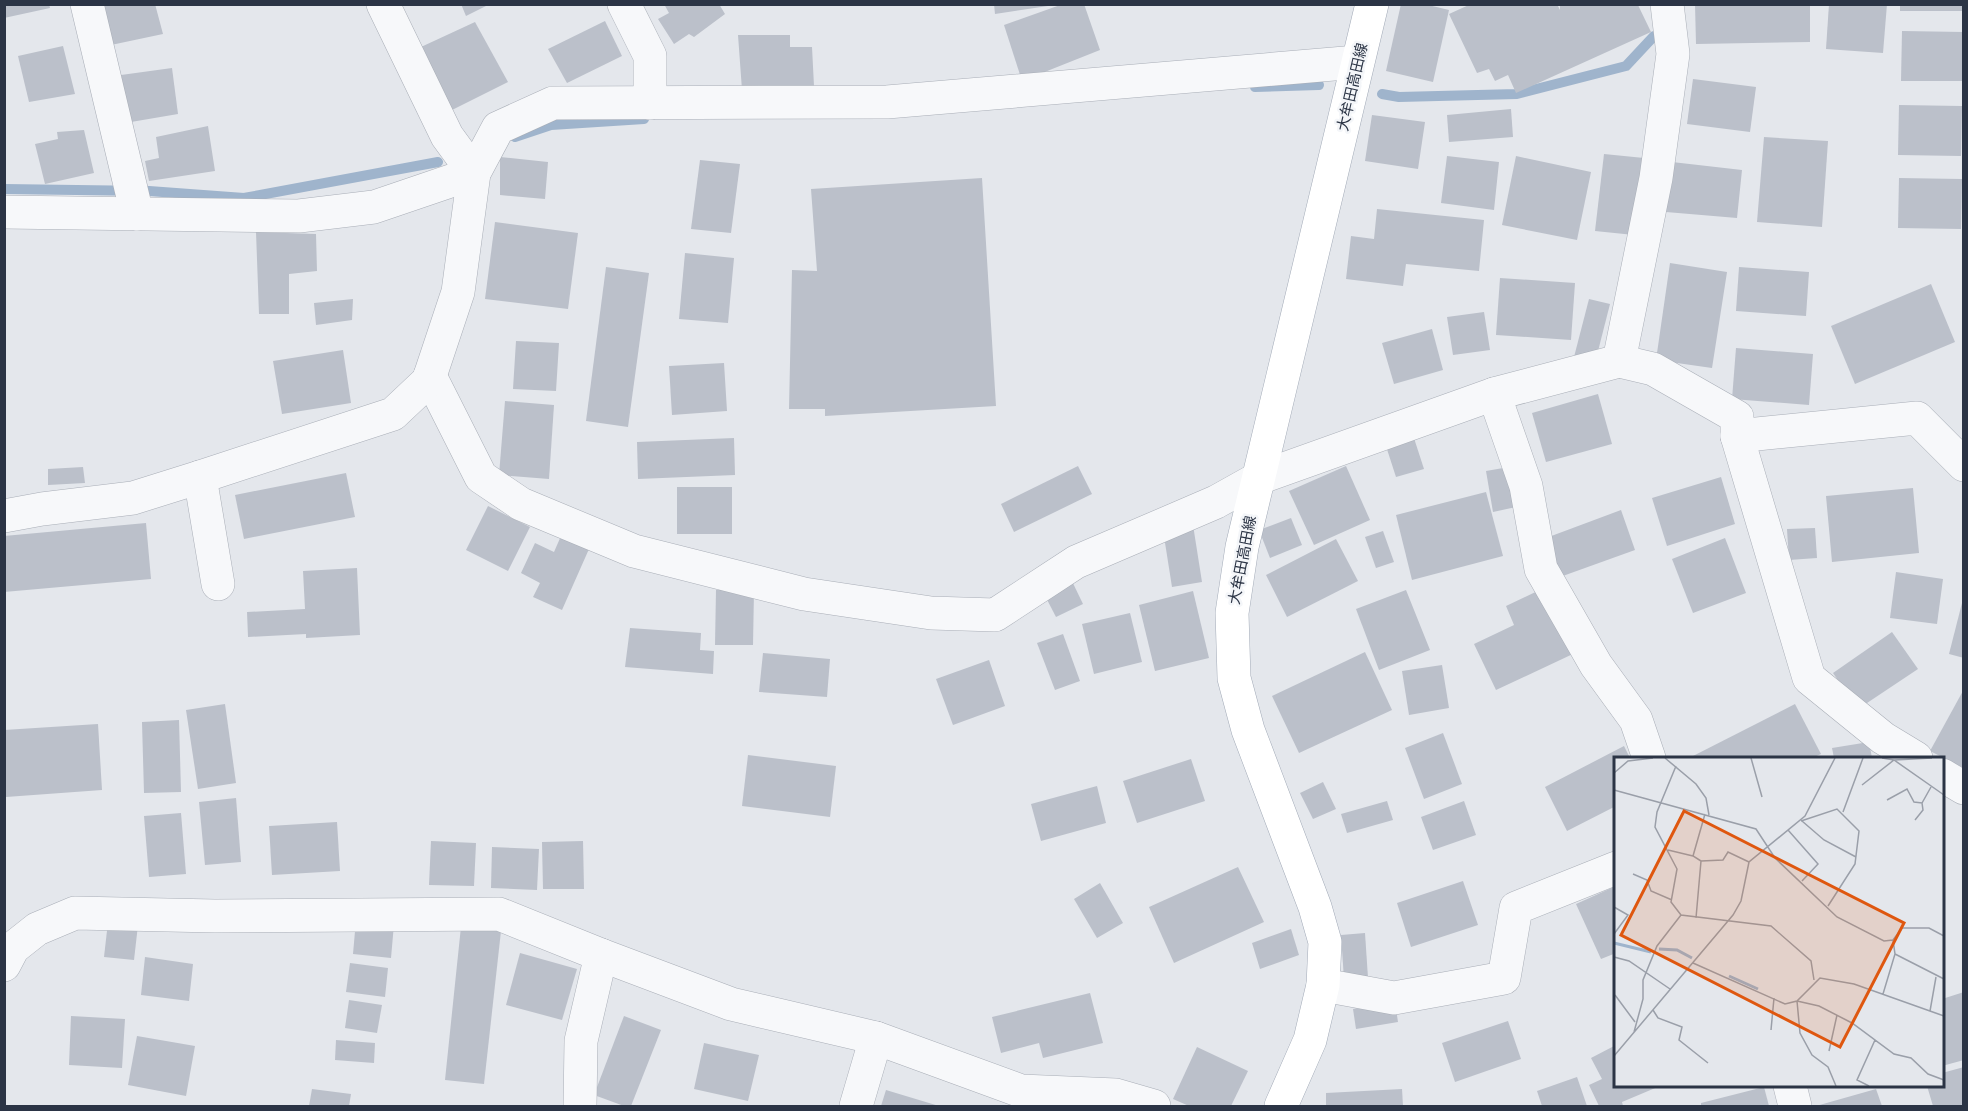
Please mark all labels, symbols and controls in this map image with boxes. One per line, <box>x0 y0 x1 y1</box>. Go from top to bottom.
street label: 大牟田高田線 <box>1331 41 1373 133</box>
street label: 大牟田高田線 <box>1222 514 1262 606</box>
inset map <box>1614 757 1944 1087</box>

